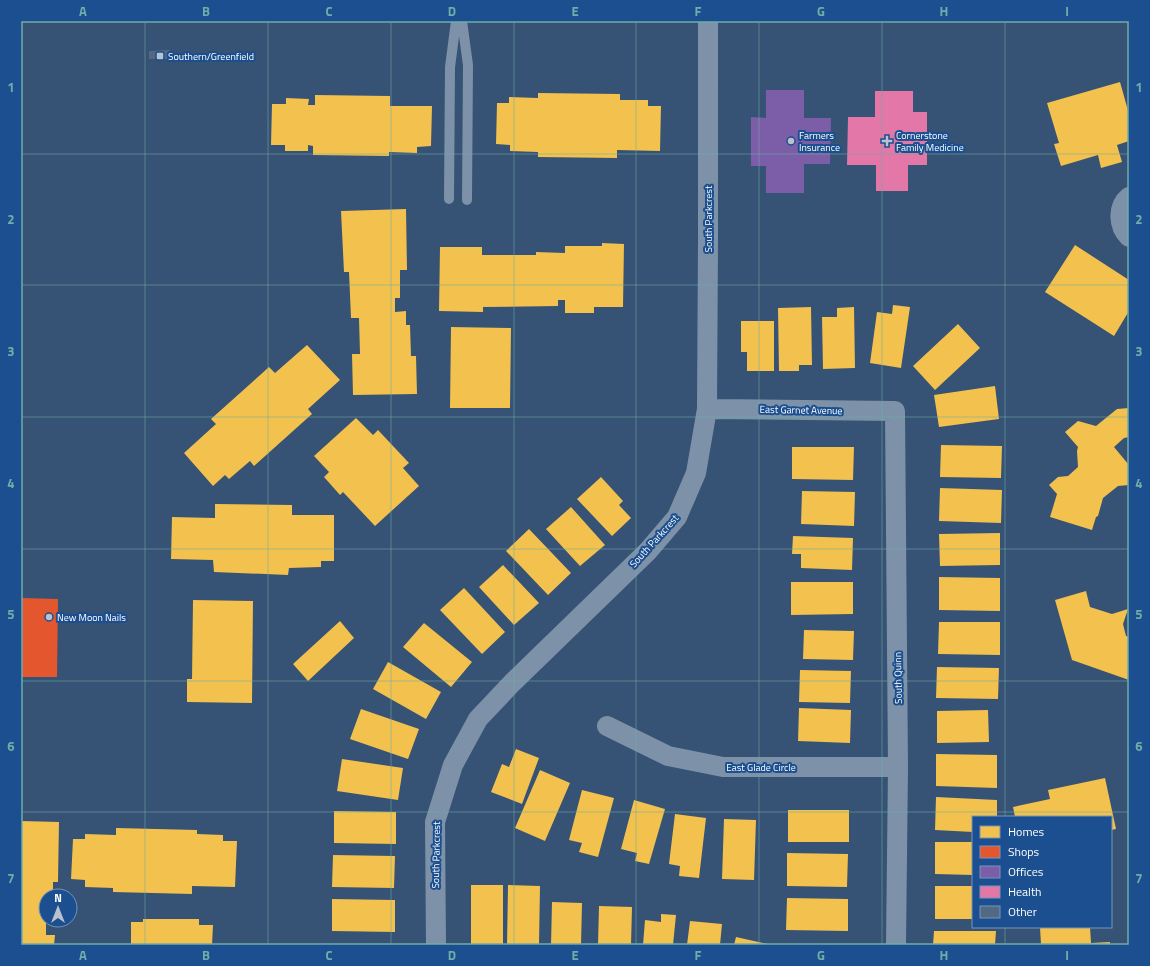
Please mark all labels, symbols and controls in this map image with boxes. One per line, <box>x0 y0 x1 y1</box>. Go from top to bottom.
text: A <box>79 1 87 21</box>
text: B <box>202 1 210 21</box>
text: C <box>325 1 333 21</box>
text: D <box>448 1 456 21</box>
text: E <box>571 1 579 21</box>
text: F <box>695 1 702 21</box>
text: G <box>817 1 825 21</box>
text: H <box>940 1 948 21</box>
text: I <box>1065 1 1069 21</box>
place label: Southern/Greenfield <box>168 49 254 64</box>
marker: Southern/Greenfield <box>155 51 165 61</box>
text: 1 <box>7 77 15 97</box>
text: 1 <box>1135 77 1143 97</box>
place label: Farmers Insurance <box>799 128 840 155</box>
place label: Cornerstone Family Medicine <box>896 128 964 155</box>
marker: Cornerstone Family Medicine <box>881 135 893 147</box>
marker: Farmers Insurance <box>786 136 796 146</box>
street label: South Parkcrest <box>701 185 716 253</box>
text: 2 <box>7 209 15 229</box>
text: 2 <box>1135 209 1143 229</box>
text: 3 <box>7 341 15 361</box>
text: 3 <box>1135 341 1143 361</box>
street label: East Garnet Avenue <box>759 402 843 418</box>
text: 4 <box>7 473 15 493</box>
text: 4 <box>1135 473 1143 493</box>
street label: South Parkcrest <box>626 511 682 571</box>
text: 5 <box>7 604 15 624</box>
text: 5 <box>1135 604 1143 624</box>
place label: New Moon Nails <box>57 610 126 625</box>
marker: New Moon Nails <box>44 612 54 622</box>
street label: South Quinn <box>890 652 906 704</box>
text: 6 <box>7 736 15 756</box>
text: 6 <box>1135 736 1143 756</box>
street label: East Glade Circle <box>726 760 796 775</box>
legend <box>972 816 1112 928</box>
street label: South Parkcrest <box>428 821 444 889</box>
text: Homes <box>1008 822 1044 841</box>
text: Shops <box>1008 842 1040 861</box>
text: Offices <box>1008 862 1044 881</box>
text: 7 <box>7 868 15 888</box>
text: 7 <box>1135 868 1143 888</box>
text: Health <box>1008 882 1042 901</box>
north arrow <box>38 888 78 928</box>
text: N <box>54 890 62 906</box>
text: Other <box>1008 902 1037 921</box>
text: A <box>79 945 87 965</box>
text: B <box>202 945 210 965</box>
text: C <box>325 945 333 965</box>
text: D <box>448 945 456 965</box>
text: E <box>571 945 579 965</box>
text: F <box>695 945 702 965</box>
text: G <box>817 945 825 965</box>
text: H <box>940 945 948 965</box>
text: I <box>1065 945 1069 965</box>

